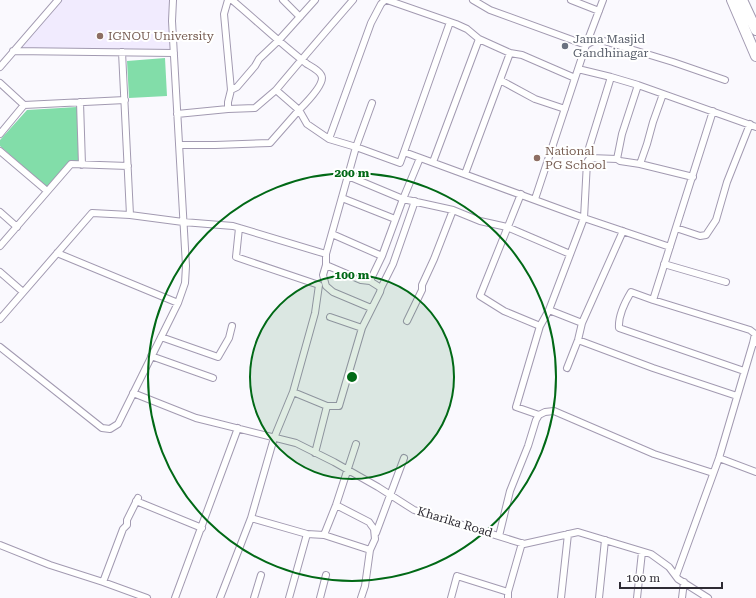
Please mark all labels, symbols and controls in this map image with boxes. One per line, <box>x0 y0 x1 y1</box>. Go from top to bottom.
place label: IGNOU University <box>108 29 215 43</box>
marker: IGNOU University <box>95 31 105 41</box>
place label: Jama Masjid Gandhinagar <box>573 32 648 60</box>
marker: Jama Masjid Gandhinagar <box>560 41 570 51</box>
place label: National PG School <box>545 144 606 172</box>
marker: National PG School <box>532 153 542 163</box>
text: 200 m <box>335 166 370 180</box>
text: 100 m <box>335 268 370 282</box>
centre of rings <box>345 370 359 384</box>
street label: Kharika Road <box>416 504 495 540</box>
scale bar <box>620 564 722 590</box>
text: 100 m <box>626 571 660 585</box>

